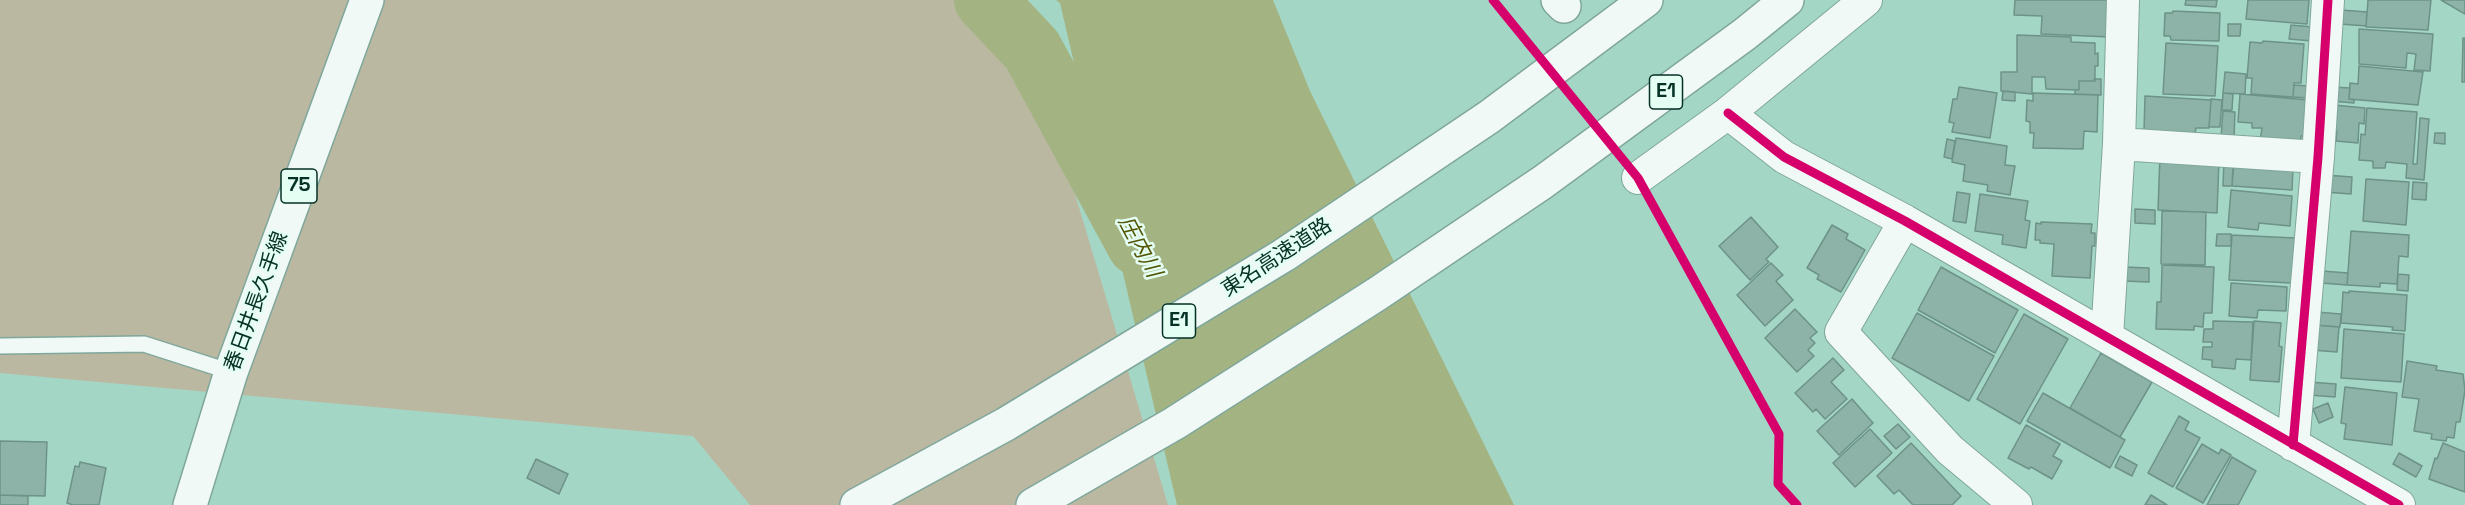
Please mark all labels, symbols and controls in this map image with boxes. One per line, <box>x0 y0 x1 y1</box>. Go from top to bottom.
road number: E1 <box>1650 75 1682 109</box>
road number: 75 <box>281 169 317 203</box>
water label: 庄内川 <box>1112 212 1166 282</box>
street label: 東名高速道路 <box>1217 213 1337 303</box>
street label: 春日井長久手線 <box>220 229 294 375</box>
road number: E1 <box>1162 304 1196 338</box>

